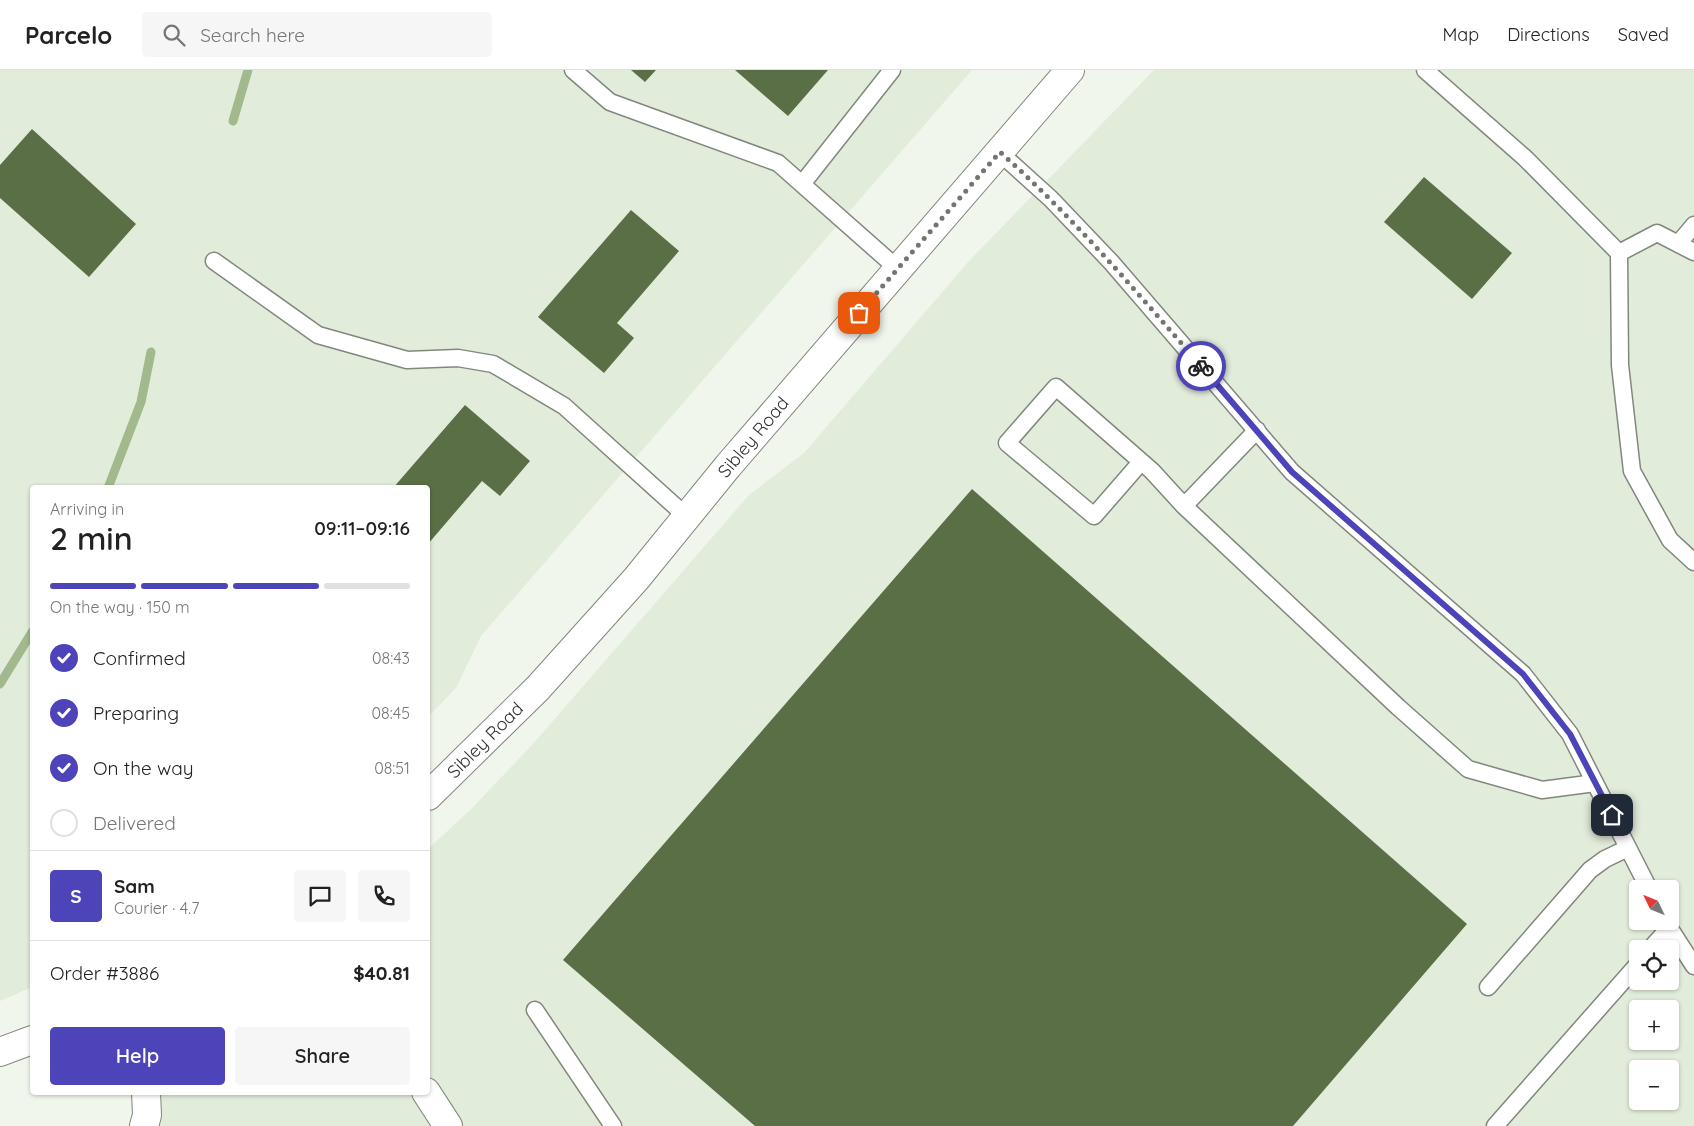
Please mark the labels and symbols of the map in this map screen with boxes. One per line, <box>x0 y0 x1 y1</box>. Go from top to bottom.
pin <box>838 292 880 334</box>
courier <box>1176 341 1226 391</box>
street label: Sibley Road <box>712 392 794 482</box>
street label: Sibley Road <box>442 697 528 783</box>
pin <box>1591 794 1633 836</box>
north arrow <box>1629 880 1679 930</box>

